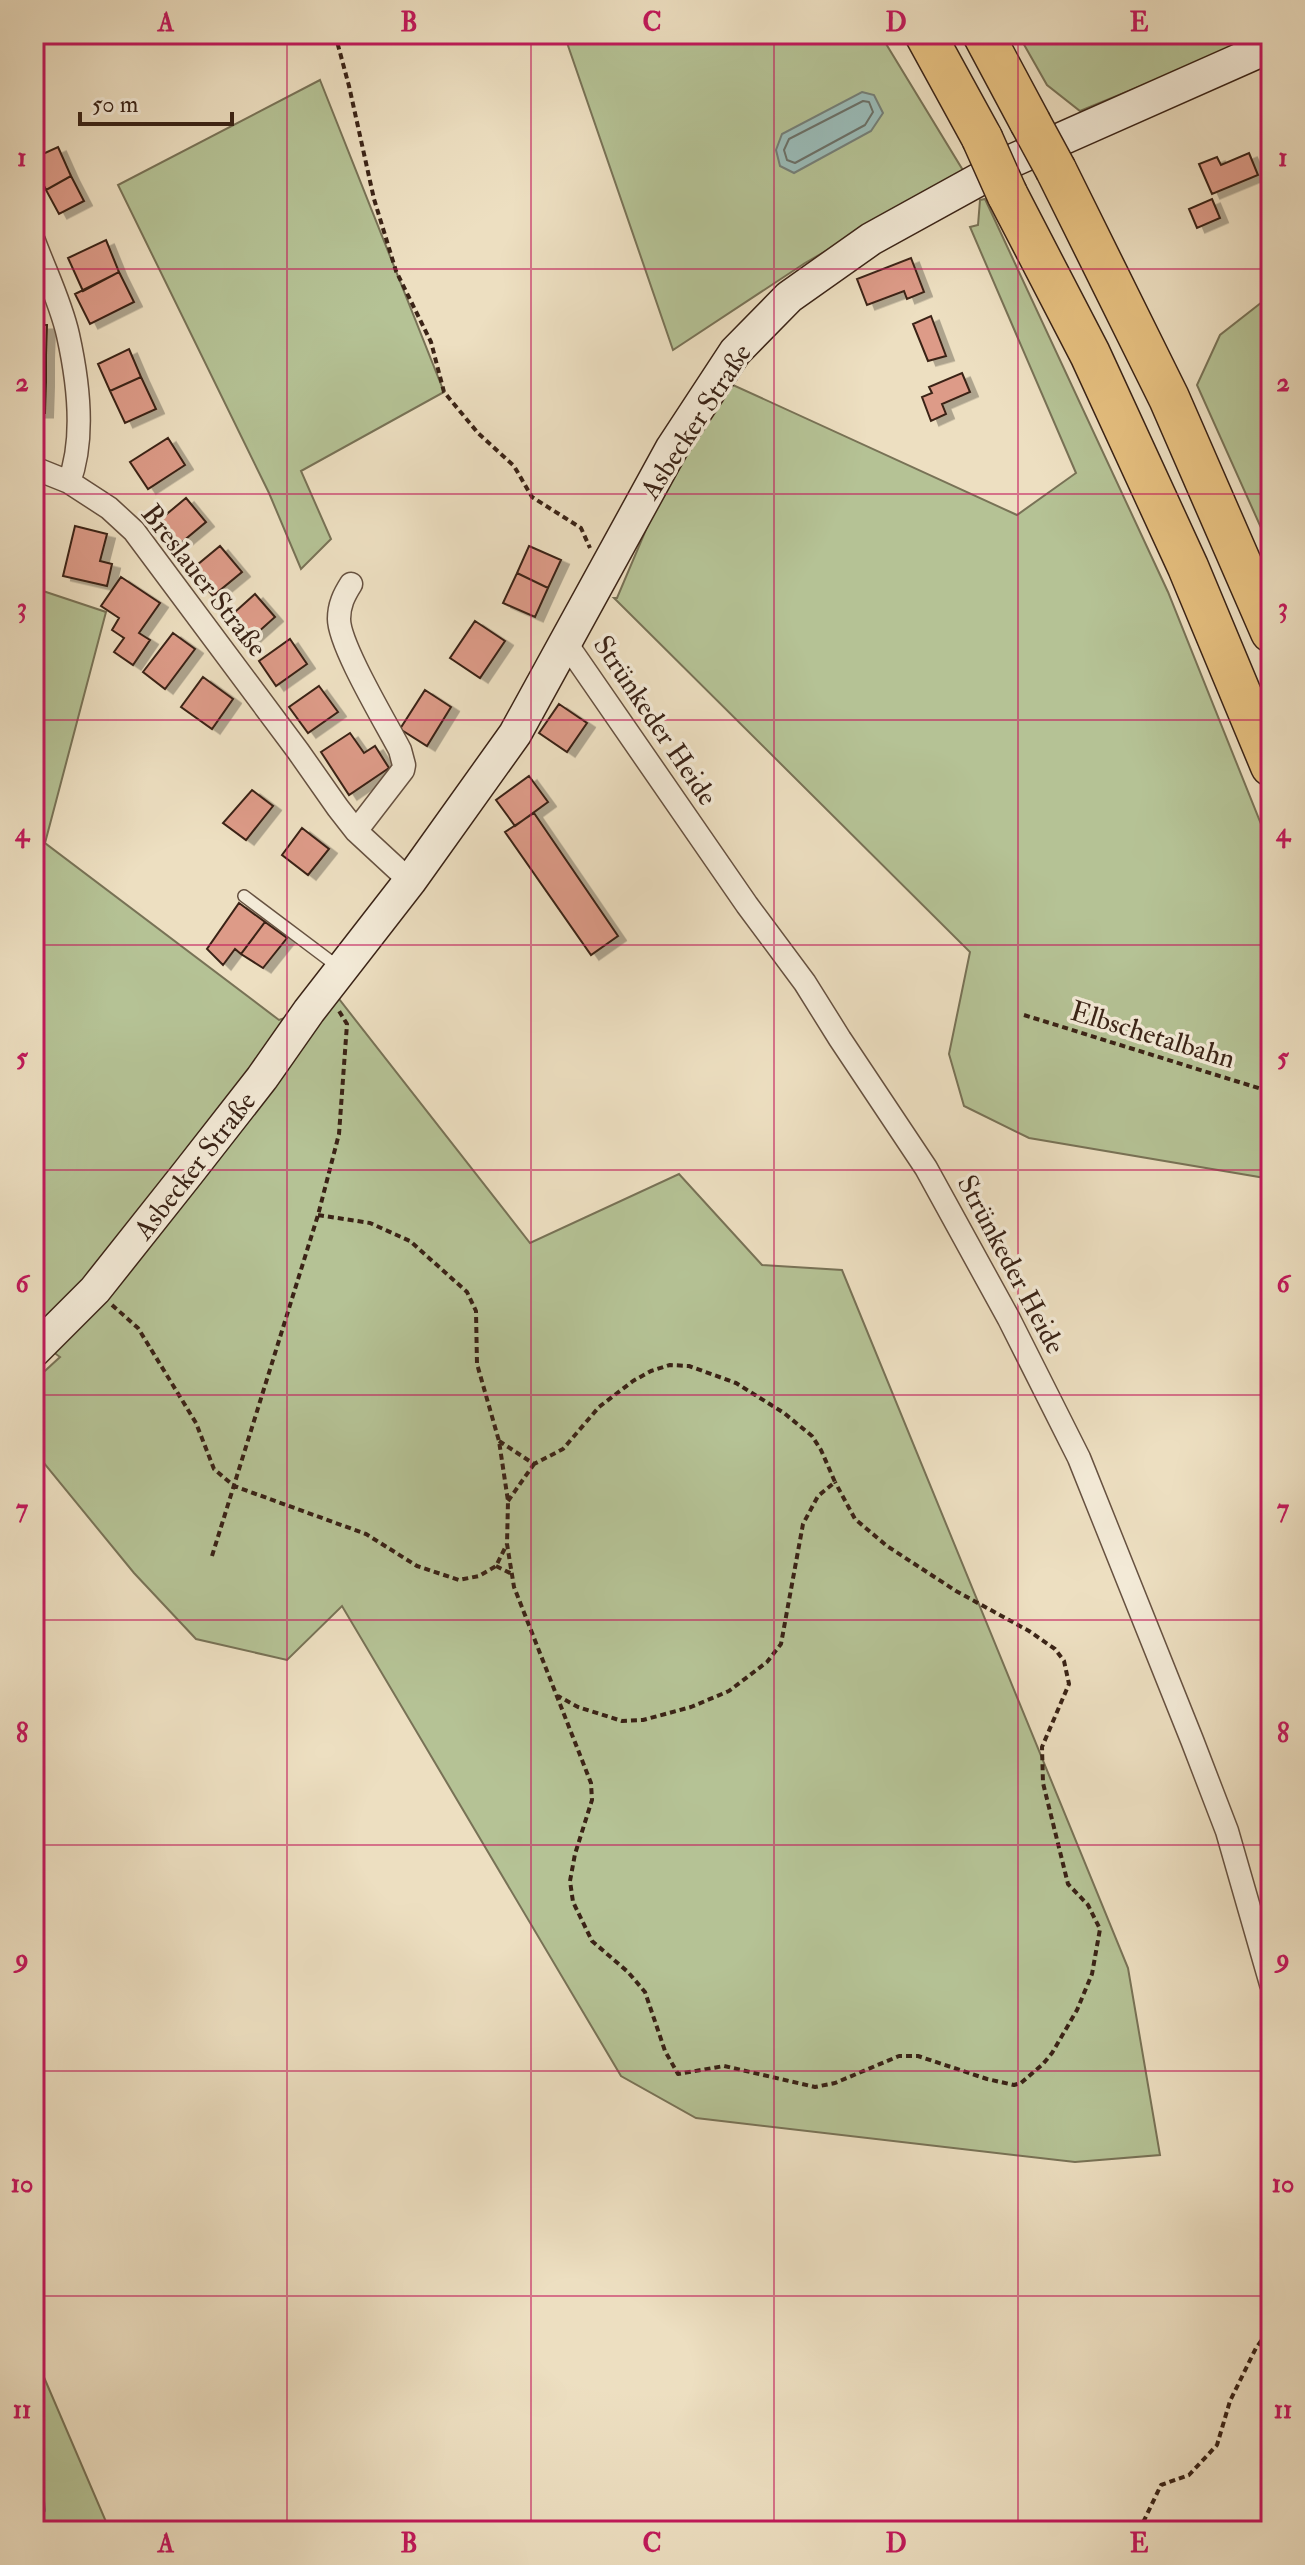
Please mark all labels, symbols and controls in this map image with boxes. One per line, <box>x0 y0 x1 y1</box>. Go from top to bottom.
text: A <box>157 7 175 39</box>
text: B <box>400 7 418 39</box>
text: C <box>642 7 662 39</box>
text: D <box>885 7 907 39</box>
text: E <box>1130 7 1149 39</box>
scale bar <box>80 76 232 126</box>
text: 50 m <box>92 89 139 120</box>
text: 1 <box>17 142 27 174</box>
text: 1 <box>1278 142 1288 174</box>
street label: Asbecker Straße <box>632 337 760 507</box>
text: 2 <box>15 367 29 399</box>
text: 2 <box>1276 367 1290 399</box>
street label: Breslauer Straße <box>133 497 275 665</box>
text: 3 <box>17 592 27 624</box>
text: 3 <box>1278 592 1288 624</box>
street label: Strünkeder Heide <box>585 629 725 813</box>
text: 4 <box>14 817 31 849</box>
text: 4 <box>1275 817 1292 849</box>
street label: Elbschetalbahn <box>1066 994 1239 1077</box>
text: 5 <box>16 1042 28 1074</box>
text: 5 <box>1277 1042 1289 1074</box>
street label: Asbecker Straße <box>126 1085 264 1248</box>
street label: Strünkeder Heide <box>949 1169 1073 1360</box>
text: 6 <box>15 1268 30 1300</box>
text: 6 <box>1276 1268 1291 1300</box>
text: 7 <box>16 1493 28 1525</box>
text: 7 <box>1277 1493 1289 1525</box>
text: 8 <box>16 1718 28 1750</box>
text: 8 <box>1277 1718 1289 1750</box>
text: 9 <box>12 1943 29 1975</box>
text: 9 <box>1273 1943 1290 1975</box>
text: 10 <box>11 2168 33 2200</box>
text: 10 <box>1272 2168 1294 2200</box>
text: 11 <box>13 2394 31 2426</box>
text: 11 <box>1274 2394 1292 2426</box>
text: A <box>157 2528 175 2560</box>
text: B <box>400 2528 418 2560</box>
text: C <box>642 2528 662 2560</box>
text: D <box>885 2528 907 2560</box>
text: E <box>1130 2528 1149 2560</box>

